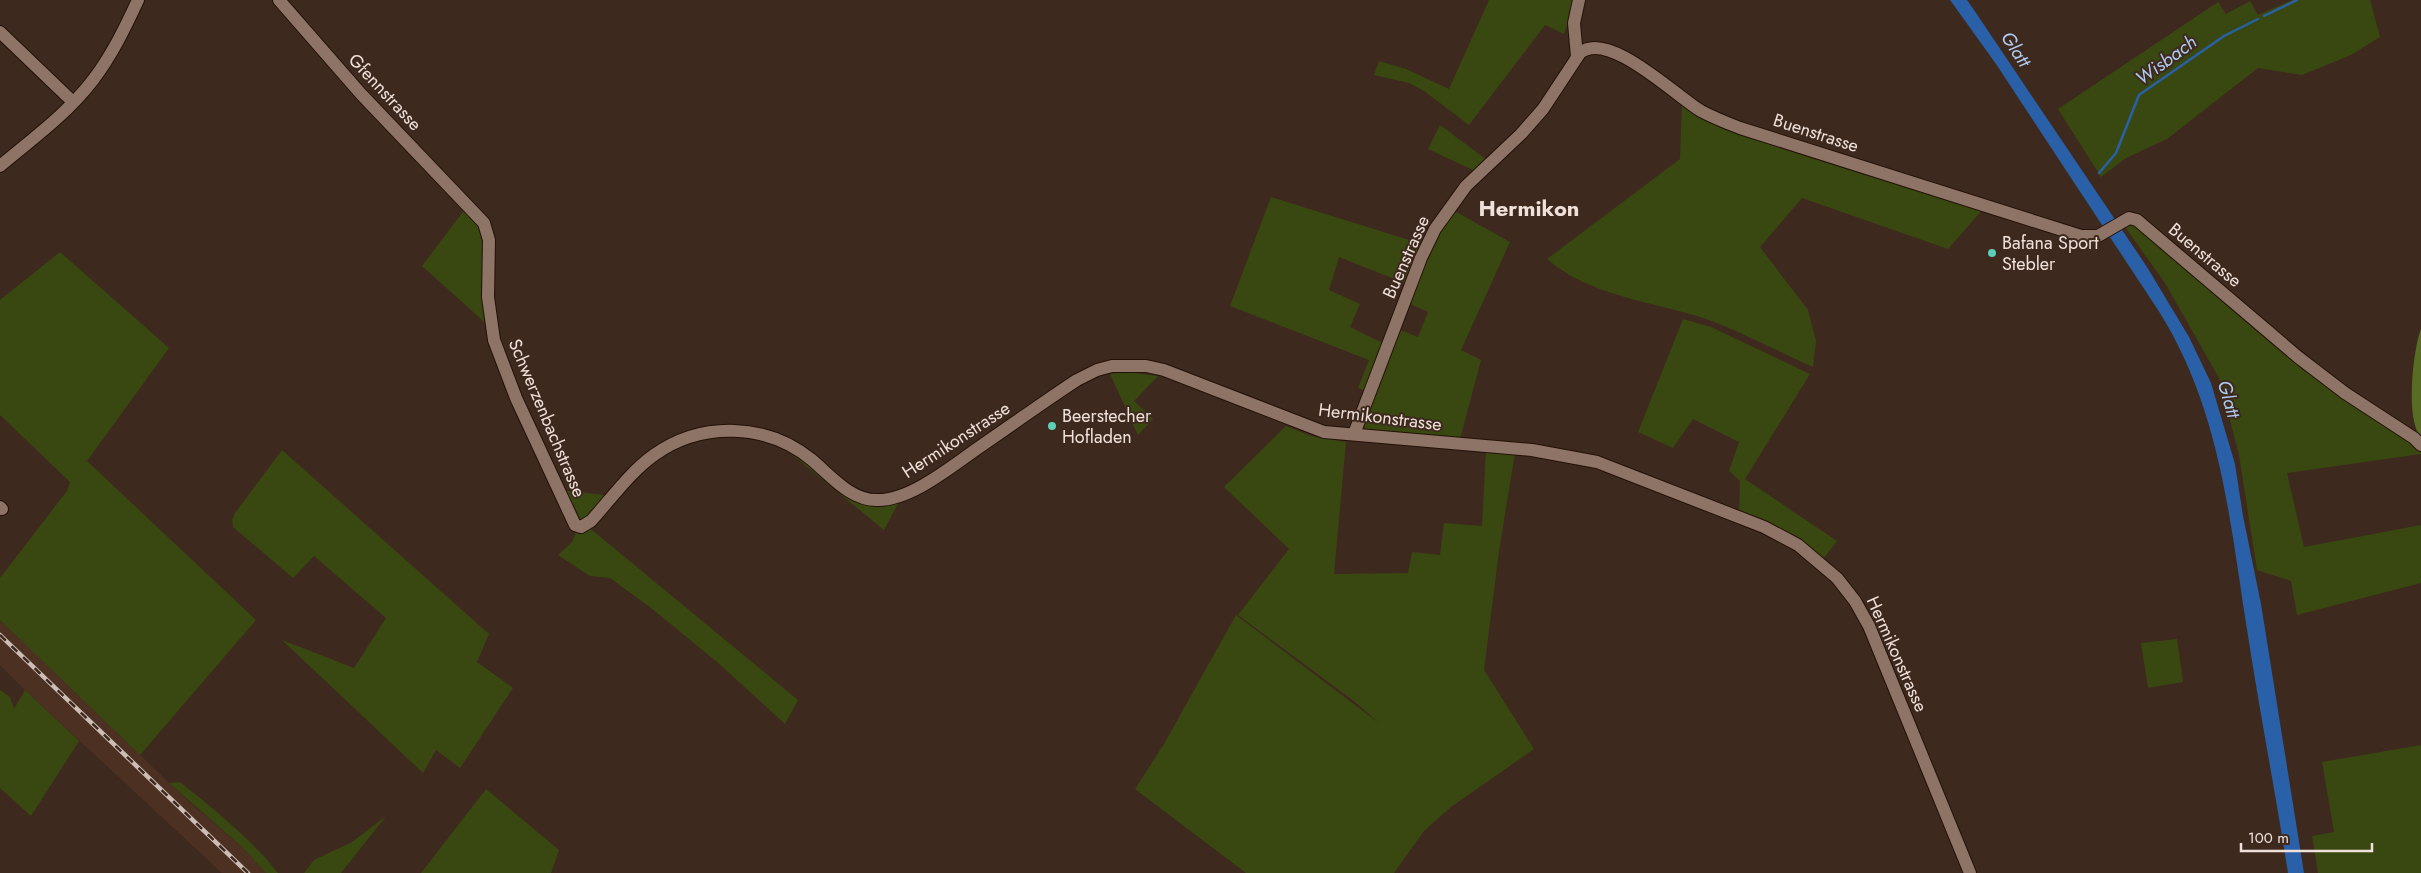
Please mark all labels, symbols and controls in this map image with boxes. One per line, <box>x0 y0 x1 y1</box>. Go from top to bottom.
water label: Glatt <box>1994 26 2038 74</box>
water label: Wisbach <box>2130 29 2202 91</box>
street label: Gfennstrasse <box>342 47 428 137</box>
street label: Buenstrasse <box>1770 107 1862 159</box>
district label: Hermikon <box>1478 192 1580 224</box>
street label: Buenstrasse <box>1376 211 1436 303</box>
street label: Buenstrasse <box>2163 217 2247 293</box>
place label: Bafana Sport Stebler <box>2002 230 2099 277</box>
marker: Bafana Sport Stebler <box>1986 247 1998 259</box>
street label: Schwerzenbachstrasse <box>502 335 592 501</box>
water label: Glatt <box>2211 377 2248 422</box>
street label: Hermikonstrasse <box>897 395 1015 485</box>
street label: Hermikonstrasse <box>1317 397 1443 437</box>
place label: Beerstecher Hofladen <box>1062 403 1152 450</box>
marker: Beerstecher Hofladen <box>1046 420 1058 432</box>
street label: Hermikonstrasse <box>1860 592 1934 716</box>
scale bar <box>2241 820 2372 852</box>
text: 100 m <box>2248 827 2289 849</box>

